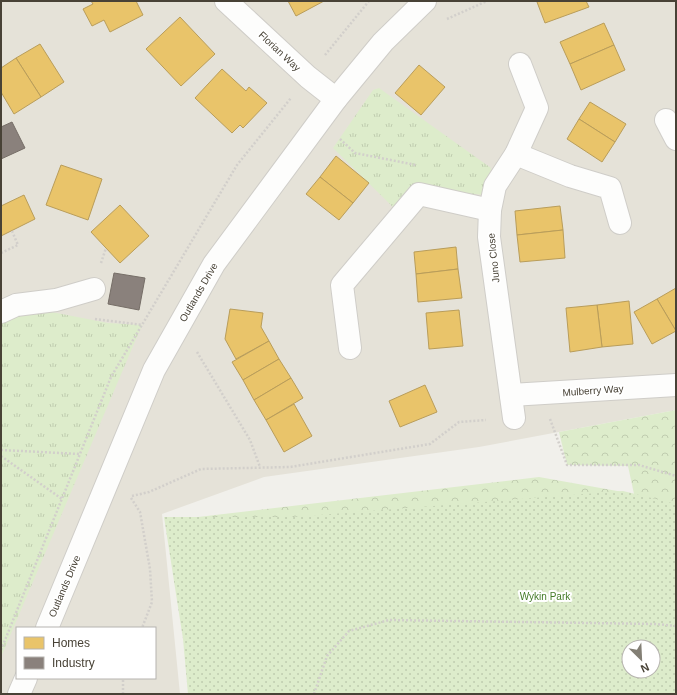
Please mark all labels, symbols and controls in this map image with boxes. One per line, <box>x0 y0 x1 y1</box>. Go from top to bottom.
street label: Florian Way <box>257 29 303 73</box>
street label: Juno Close <box>485 232 502 283</box>
street label: Outlands Drive <box>177 260 220 324</box>
street label: Mulberry Way <box>562 383 624 398</box>
street label: Outlands Drive <box>46 553 83 619</box>
park label: Wykin Park <box>520 591 571 602</box>
legend <box>16 627 156 679</box>
text: Homes <box>52 636 90 650</box>
north arrow <box>621 639 661 679</box>
text: Industry <box>52 656 95 670</box>
text: N <box>639 661 651 675</box>

